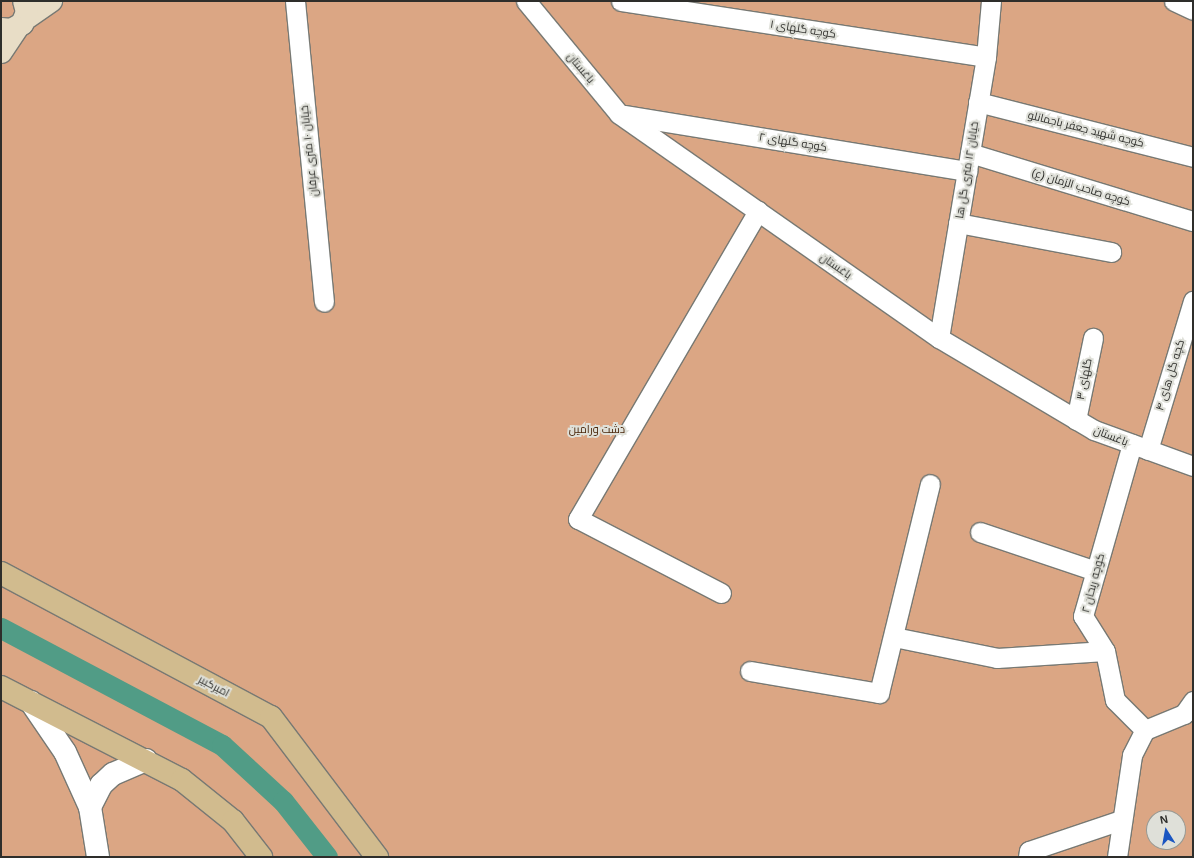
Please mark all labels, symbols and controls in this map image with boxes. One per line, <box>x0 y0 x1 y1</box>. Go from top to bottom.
street label: کوچه گلهای ۱ <box>769 17 837 41</box>
street label: باغستان <box>564 50 598 86</box>
street label: خیابان ۱۰ متری عرفان <box>298 105 320 197</box>
street label: کوچه شهید جعفر باجمانلو <box>1026 108 1146 150</box>
street label: خیابان ۱۲ متری گل ها <box>953 121 981 219</box>
street label: کوچه گلهای ۲ <box>758 130 828 154</box>
street label: کوچه صاحب الزمان (ع) <box>1030 166 1132 208</box>
street label: باغستان <box>817 250 855 282</box>
street label: کچه گل های ۴ <box>1153 338 1187 412</box>
street label: گلهای ۳ <box>1074 357 1094 401</box>
park label: دشت ورامین <box>569 422 625 436</box>
street label: باغستان <box>1092 423 1130 449</box>
street label: کوچه ریحان ۲ <box>1079 552 1107 614</box>
street label: امیرکبیر <box>196 672 232 700</box>
north arrow <box>1146 810 1186 850</box>
text: N <box>1159 813 1169 826</box>

